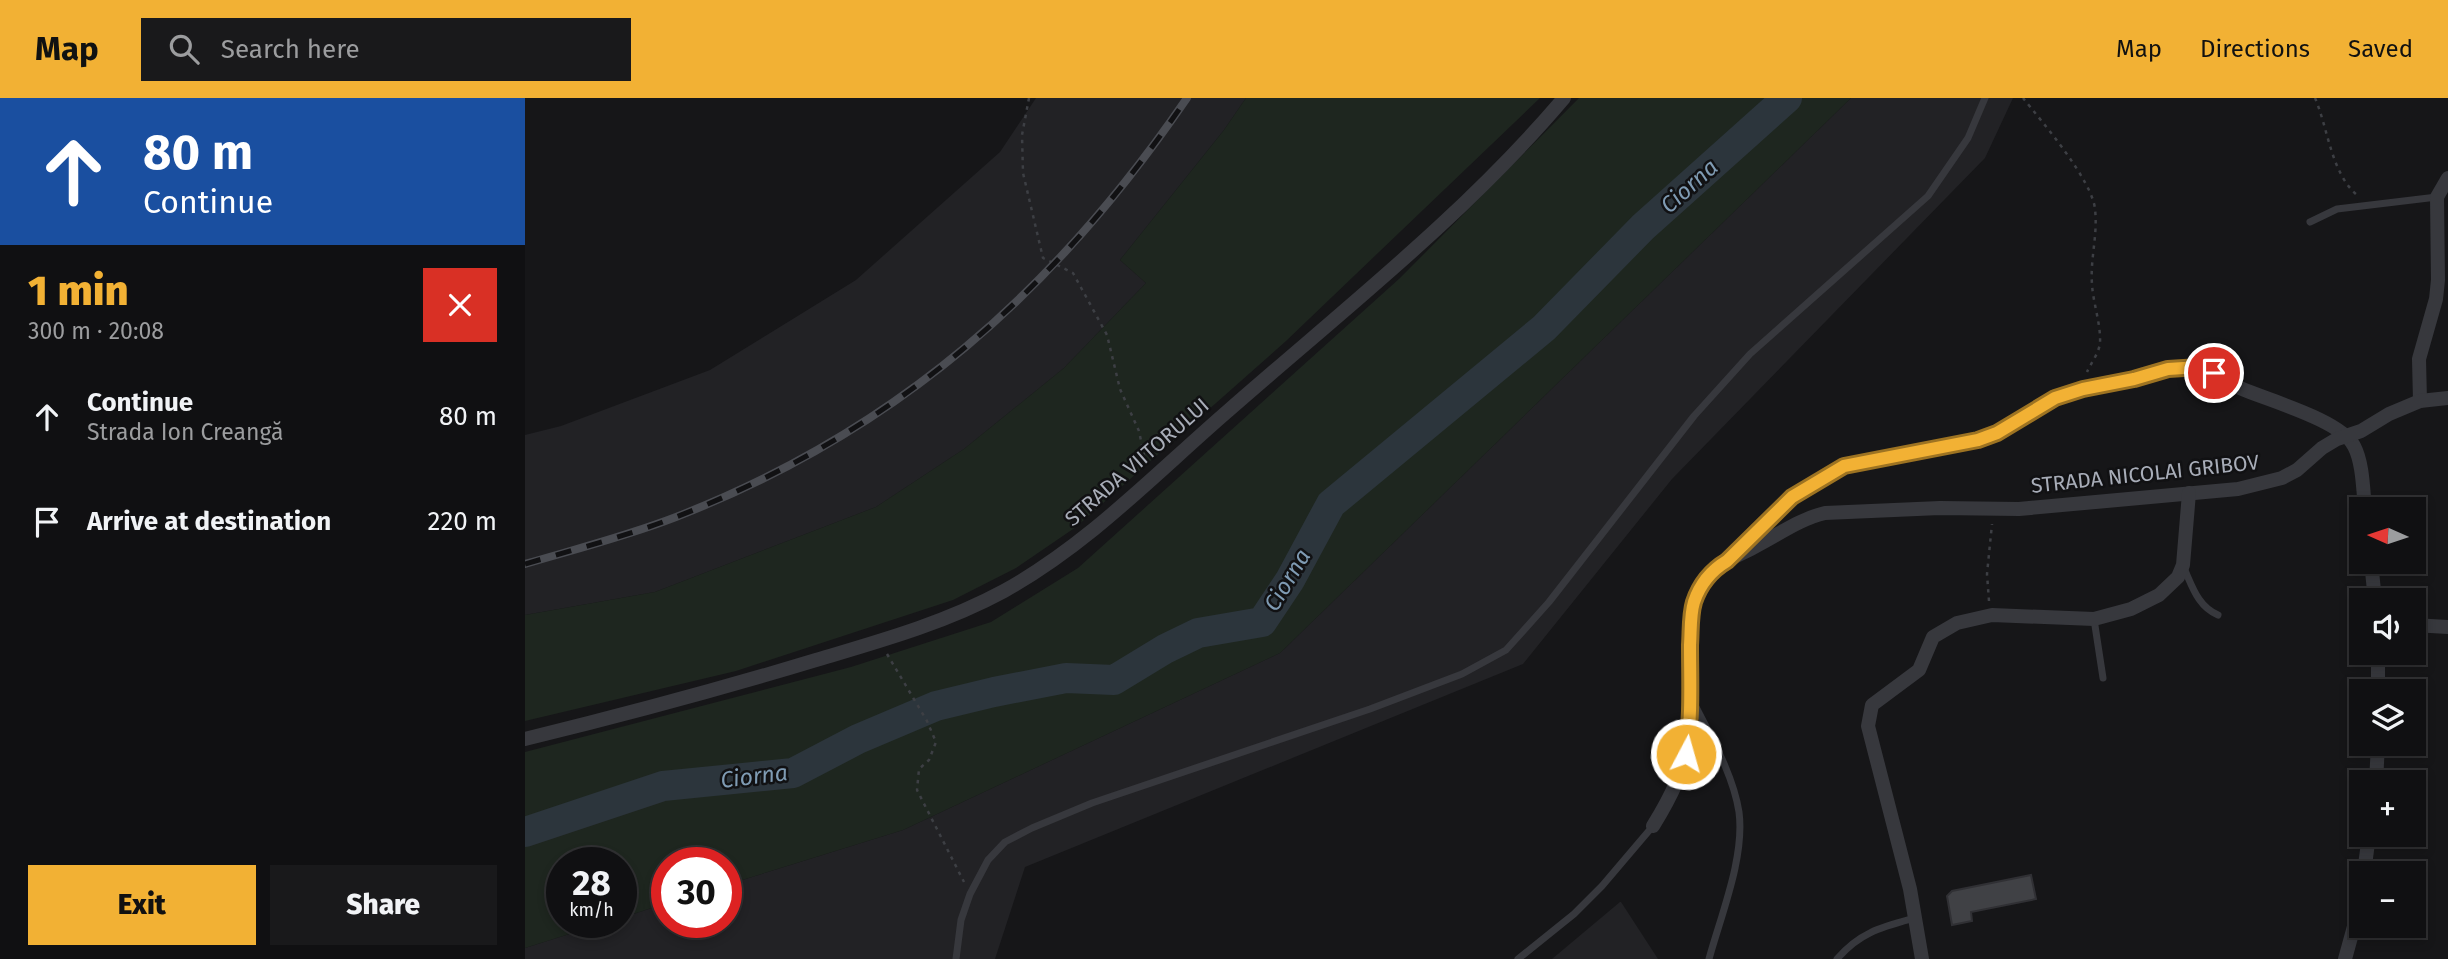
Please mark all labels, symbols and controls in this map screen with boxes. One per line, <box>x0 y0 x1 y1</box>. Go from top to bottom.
search box <box>141 18 631 81</box>
text: Map <box>35 29 99 69</box>
icon: search <box>165 30 203 68</box>
text: Search here <box>221 34 360 65</box>
text: Map <box>2116 35 2162 63</box>
text: Directions <box>2200 35 2310 63</box>
text: Saved <box>2348 35 2413 63</box>
text: 80 m <box>143 123 253 182</box>
icon: ahead <box>28 126 119 217</box>
water label: Ciorna <box>1654 153 1724 219</box>
text: Continue <box>143 183 273 221</box>
text: 1 min <box>28 266 129 316</box>
button: close <box>423 268 497 342</box>
text: 300 m · 20:08 <box>28 317 164 345</box>
pin <box>2184 343 2244 403</box>
icon: arrive <box>2195 354 2233 392</box>
text: Continue <box>87 387 193 418</box>
street label: STRADA VIITORULUI <box>1060 392 1214 532</box>
icon: ahead <box>28 398 66 436</box>
text: 80 m <box>439 401 497 432</box>
text: Strada Ion Creangă <box>87 418 284 446</box>
street label: STRADA NICOLAI GRIBOV <box>2030 449 2261 499</box>
north arrow <box>2349 497 2425 574</box>
map controls <box>2349 497 2426 938</box>
icon: arrive <box>28 503 66 541</box>
text: Arrive at destination <box>87 506 331 537</box>
text: 220 m <box>428 506 497 537</box>
water label: Ciorna <box>1258 544 1316 616</box>
button: sound <box>2349 588 2426 665</box>
button: layers <box>2349 679 2426 756</box>
position arrow <box>1649 717 1723 791</box>
water label: Ciorna <box>719 758 789 794</box>
button: + <box>2349 770 2426 847</box>
speed limit sign: 30 <box>651 847 742 938</box>
button: − <box>2349 861 2426 938</box>
text: 28 <box>572 862 611 904</box>
button: Exit <box>28 865 256 945</box>
button: Share <box>270 865 497 945</box>
text: km/h <box>569 899 614 921</box>

